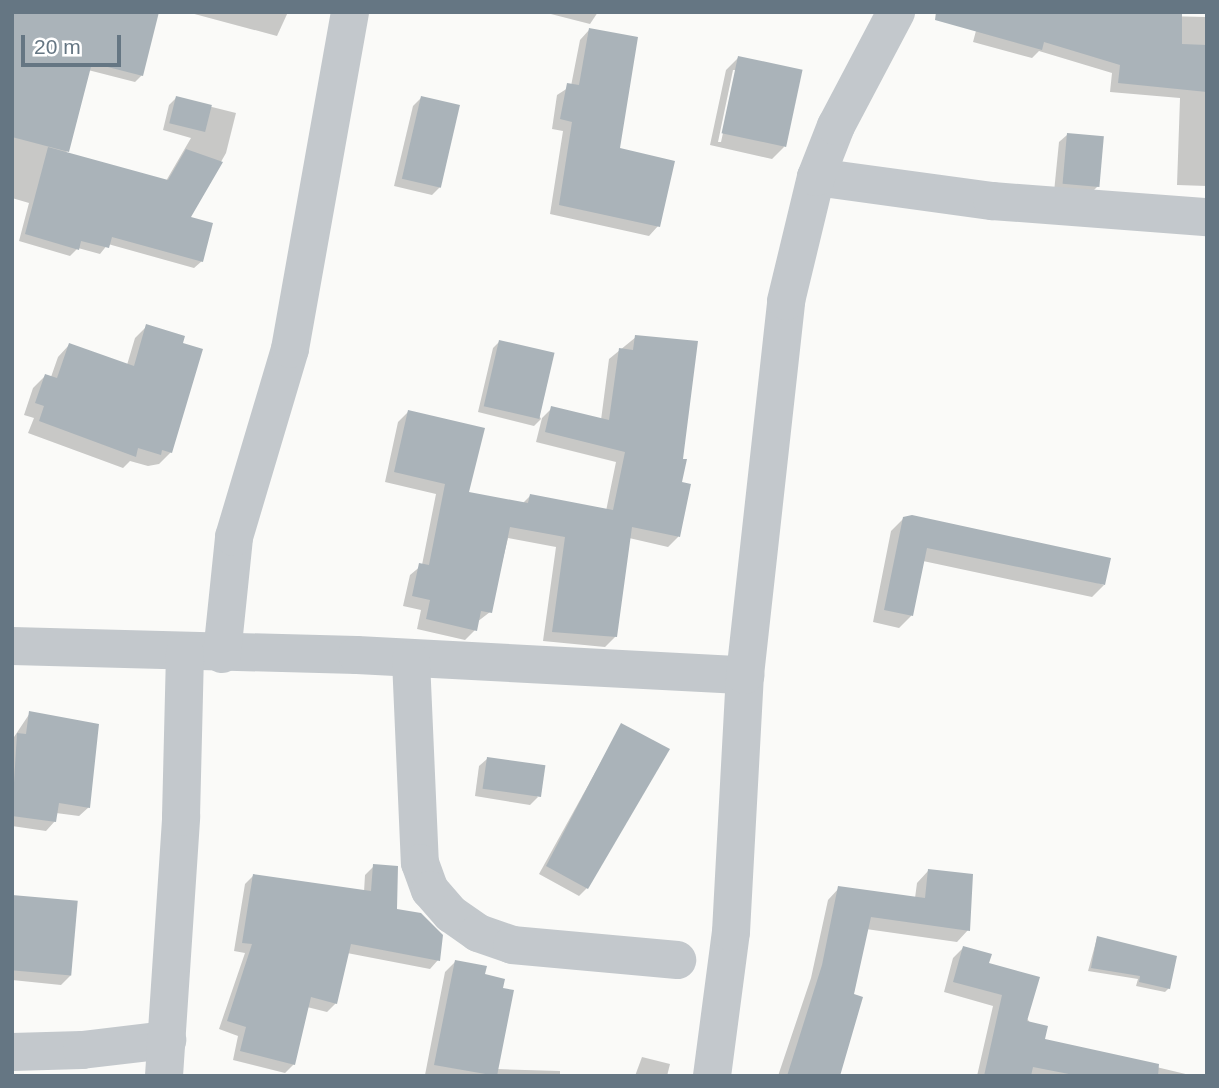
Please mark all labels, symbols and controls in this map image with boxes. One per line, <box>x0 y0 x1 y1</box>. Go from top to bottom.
scale bar <box>24 21 124 65</box>
text: 20 m <box>34 35 81 58</box>

